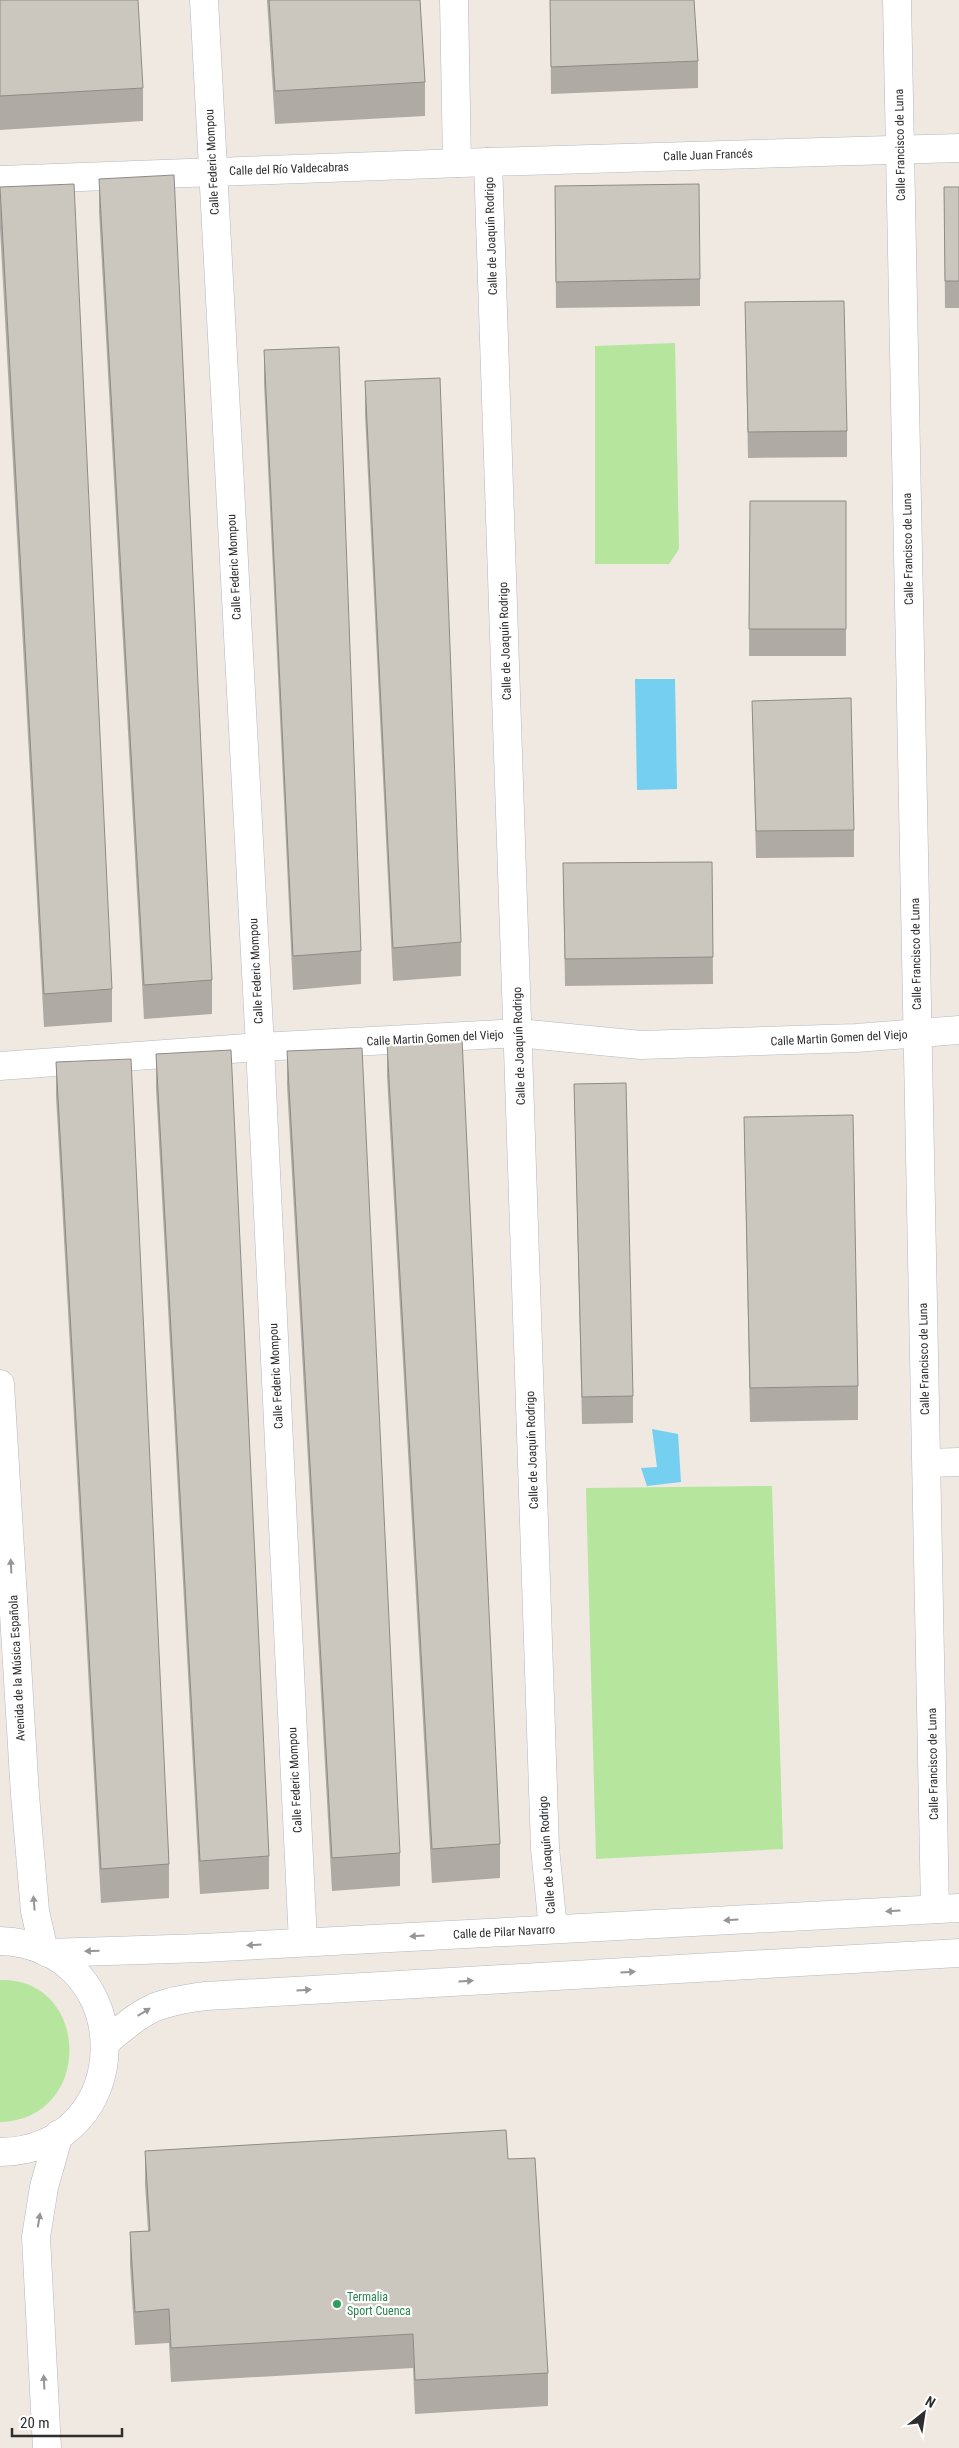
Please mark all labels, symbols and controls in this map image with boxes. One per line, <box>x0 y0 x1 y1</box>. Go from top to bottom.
street label: Calle Francisco de Luna <box>892 89 908 201</box>
street label: Calle Federic Mompou <box>202 109 222 215</box>
street label: Calle Juan Francés <box>663 146 753 164</box>
street label: Calle del Río Valdecabras <box>229 160 349 178</box>
street label: Calle de Joaquín Rodrigo <box>482 177 500 295</box>
street label: Calle Francisco de Luna <box>900 493 916 605</box>
street label: Calle Federic Mompou <box>224 514 244 620</box>
street label: Calle de Joaquín Rodrigo <box>496 582 514 700</box>
street label: Calle Francisco de Luna <box>908 898 924 1010</box>
street label: Calle Federic Mompou <box>246 918 266 1024</box>
street label: Calle de Joaquín Rodrigo <box>510 987 528 1105</box>
street label: Calle Martin Gomen del Viejo <box>366 1027 504 1049</box>
street label: Calle Martin Gomen del Viejo <box>770 1027 908 1049</box>
street label: Calle Francisco de Luna <box>916 1303 932 1415</box>
street label: Calle Federic Mompou <box>266 1323 286 1429</box>
street label: Calle de Joaquín Rodrigo <box>523 1391 541 1509</box>
one-way arrow <box>6 1558 14 1574</box>
street label: Avenida de la Música Española <box>6 1594 28 1742</box>
street label: Calle Francisco de Luna <box>925 1708 941 1820</box>
street label: Calle Federic Mompou <box>285 1727 305 1833</box>
street label: Calle de Joaquín Rodrigo <box>536 1796 558 1914</box>
one-way arrow <box>30 1895 38 1911</box>
one-way arrow <box>885 1908 901 1916</box>
one-way arrow <box>722 1916 738 1924</box>
street label: Calle de Pilar Navarro <box>453 1922 555 1942</box>
one-way arrow <box>408 1933 424 1941</box>
one-way arrow <box>246 1942 262 1950</box>
one-way arrow <box>84 1948 100 1956</box>
one-way arrow <box>620 1968 636 1976</box>
one-way arrow <box>458 1977 474 1985</box>
one-way arrow <box>296 1986 312 1994</box>
one-way arrow <box>138 2008 151 2017</box>
one-way arrow <box>35 2211 43 2227</box>
place label: Termalia Sport Cuenca <box>347 2290 411 2318</box>
marker: Termalia Sport Cuenca <box>331 2298 343 2310</box>
one-way arrow <box>39 2374 47 2390</box>
north arrow <box>899 2388 949 2438</box>
text: N <box>923 2393 938 2411</box>
scale bar <box>12 2406 122 2438</box>
text: 20 m <box>20 2414 50 2432</box>

